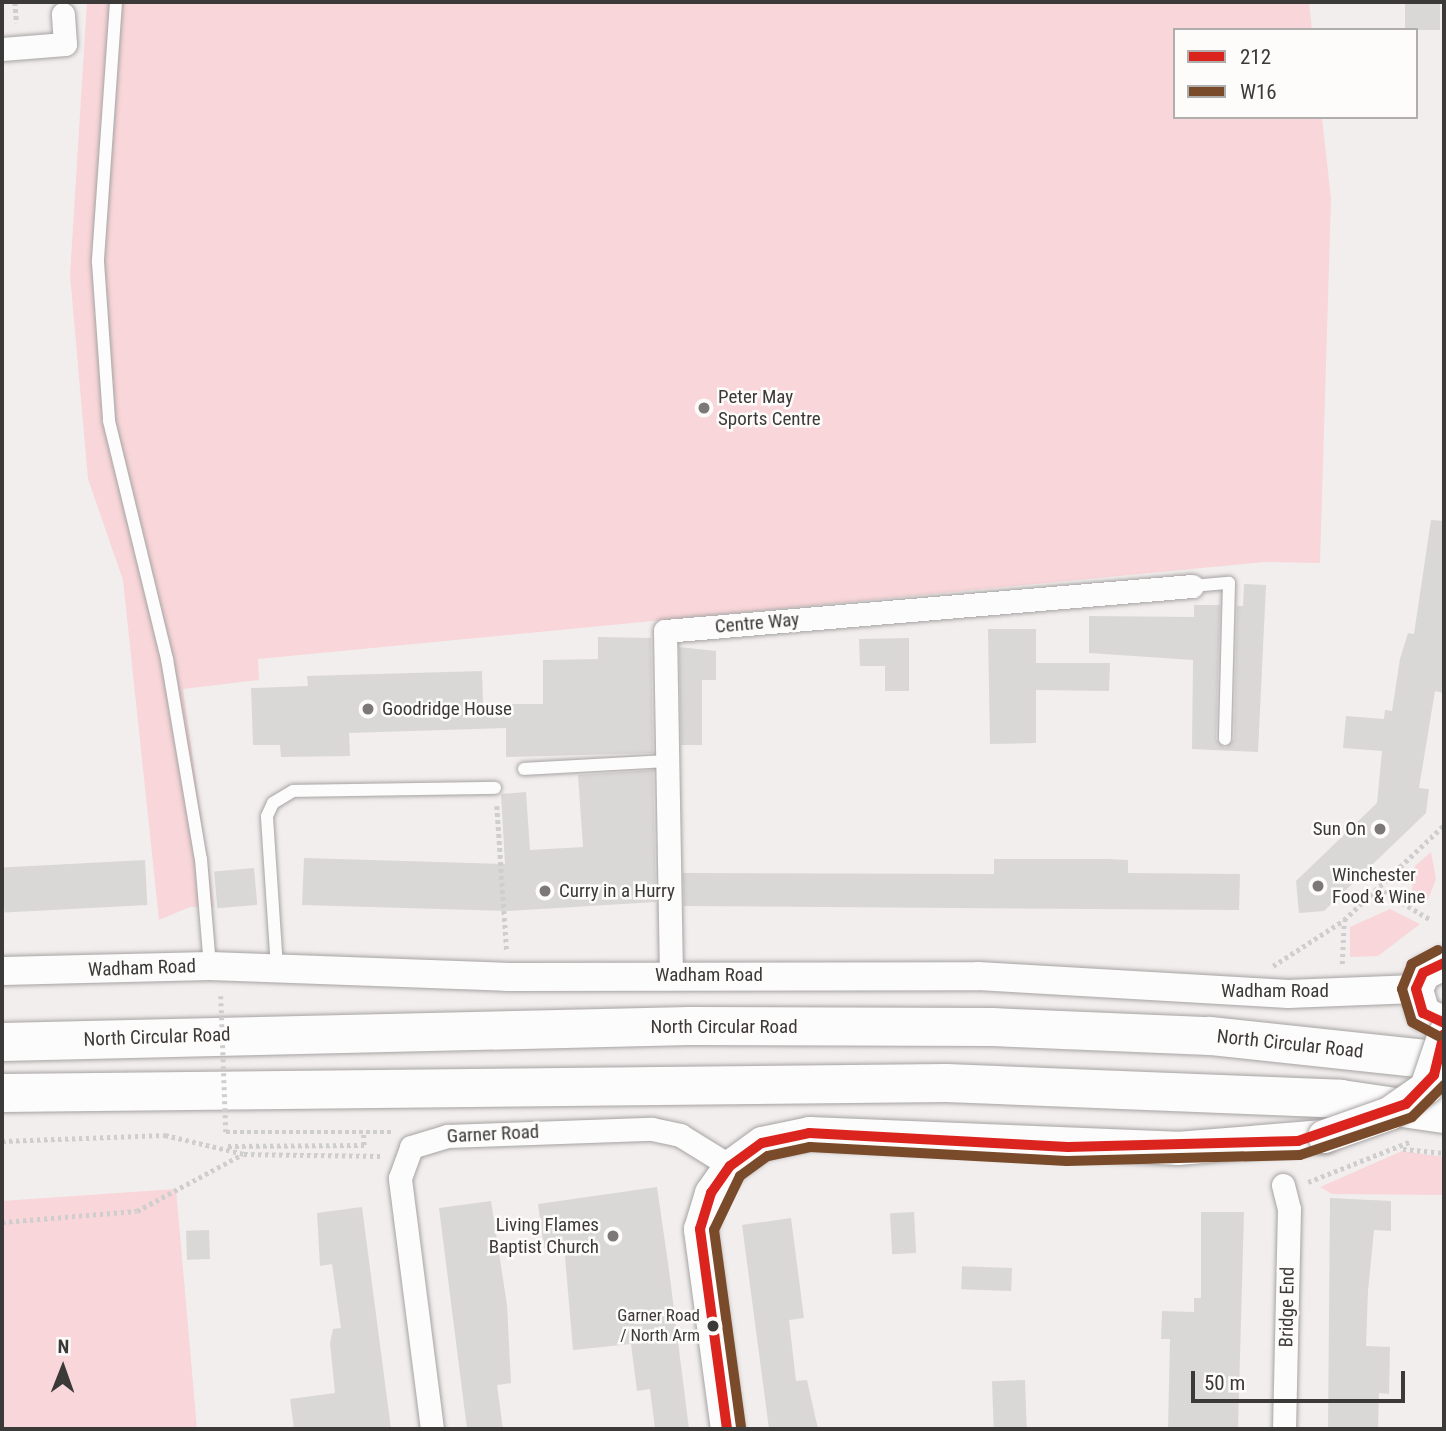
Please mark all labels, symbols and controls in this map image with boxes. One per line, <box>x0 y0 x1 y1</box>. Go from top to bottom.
legend <box>1173 28 1418 119</box>
text: 212 <box>1240 45 1271 69</box>
text: W16 <box>1240 80 1277 104</box>
place label: Peter May Sports Centre <box>718 386 821 430</box>
marker: Peter May Sports Centre <box>696 400 712 416</box>
street label: Centre Way <box>714 608 800 638</box>
place label: Goodridge House <box>382 698 512 720</box>
marker: Goodridge House <box>360 701 376 717</box>
place label: Sun On <box>1313 818 1366 840</box>
marker: Sun On <box>1372 821 1388 837</box>
place label: Winchester Food & Wine <box>1332 864 1425 908</box>
marker: Winchester Food & Wine <box>1310 878 1326 894</box>
place label: Curry in a Hurry <box>559 880 675 902</box>
marker: Curry in a Hurry <box>537 883 553 899</box>
street label: Wadham Road <box>88 955 196 981</box>
street label: Wadham Road <box>655 964 763 986</box>
street label: Wadham Road <box>1221 980 1329 1002</box>
street label: North Circular Road <box>650 1016 798 1038</box>
street label: North Circular Road <box>83 1023 231 1051</box>
street label: North Circular Road <box>1216 1025 1364 1063</box>
street label: Garner Road <box>446 1120 540 1148</box>
place label: Living Flames Baptist Church <box>489 1214 599 1258</box>
marker: Living Flames Baptist Church <box>605 1228 621 1244</box>
street label: Bridge End <box>1275 1266 1299 1348</box>
place label: Garner Road / North Arm <box>617 1306 700 1346</box>
marker: Garner Road / North Arm <box>706 1319 720 1333</box>
north arrow <box>28 1333 98 1403</box>
text: N <box>57 1335 69 1358</box>
scale bar <box>1194 1358 1408 1402</box>
text: 50 m <box>1204 1371 1245 1395</box>

